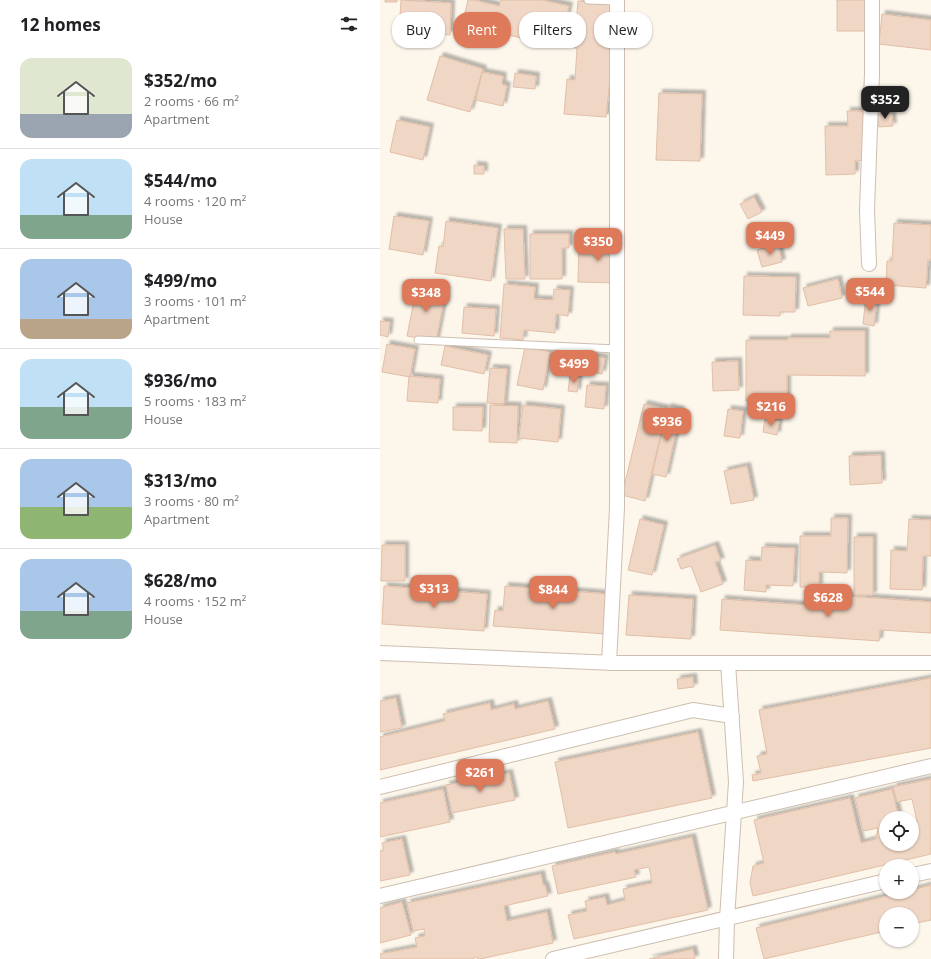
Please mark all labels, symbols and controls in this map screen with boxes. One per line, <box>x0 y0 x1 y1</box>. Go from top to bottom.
chip: Buy <box>392 12 445 48</box>
chip: Rent <box>453 12 511 48</box>
chip: Filters <box>519 12 586 48</box>
chip: New <box>594 12 652 48</box>
text: 12 homes <box>20 13 101 36</box>
icon: filters <box>338 13 360 35</box>
text: $352/mo <box>144 69 217 92</box>
icon: home <box>52 74 100 122</box>
pin: $352 <box>861 86 909 120</box>
text: $352 <box>870 90 900 108</box>
text: 2 rooms · 66 m² <box>144 92 239 110</box>
text: Apartment <box>144 110 209 128</box>
text: $544/mo <box>144 169 217 192</box>
icon: home <box>52 175 100 223</box>
text: 4 rooms · 120 m² <box>144 192 246 210</box>
text: House <box>144 210 183 228</box>
pin: $449 <box>746 222 794 256</box>
text: $449 <box>755 226 785 244</box>
pin: $350 <box>574 228 622 262</box>
text: $350 <box>583 232 613 250</box>
text: $499/mo <box>144 269 217 292</box>
icon: home <box>52 275 100 323</box>
pin: $544 <box>846 278 894 312</box>
pin: $348 <box>402 279 450 313</box>
text: $544 <box>855 282 885 300</box>
text: $348 <box>411 283 441 301</box>
text: 3 rooms · 101 m² <box>144 292 246 310</box>
text: Apartment <box>144 310 209 328</box>
pin: $499 <box>550 350 598 384</box>
text: $499 <box>559 354 589 372</box>
text: $936/mo <box>144 369 217 392</box>
icon: home <box>52 375 100 423</box>
text: 5 rooms · 183 m² <box>144 392 246 410</box>
pin: $216 <box>747 393 795 427</box>
text: $216 <box>756 397 786 415</box>
pin: $936 <box>643 408 691 442</box>
text: House <box>144 410 183 428</box>
text: $936 <box>652 412 682 430</box>
text: $313/mo <box>144 469 217 492</box>
icon: home <box>52 475 100 523</box>
text: 3 rooms · 80 m² <box>144 492 239 510</box>
text: Apartment <box>144 510 209 528</box>
text: $628/mo <box>144 569 217 592</box>
icon: home <box>52 575 100 623</box>
pin: $313 <box>410 575 458 609</box>
pin: $844 <box>529 576 577 610</box>
text: $313 <box>419 579 449 597</box>
text: $844 <box>538 580 568 598</box>
pin: $628 <box>804 584 852 618</box>
text: $628 <box>813 588 843 606</box>
text: 4 rooms · 152 m² <box>144 592 246 610</box>
text: House <box>144 610 183 628</box>
pin: $261 <box>456 759 504 793</box>
text: $261 <box>465 763 495 781</box>
map controls <box>879 811 919 947</box>
button: locate <box>879 811 919 851</box>
button: + <box>879 859 919 899</box>
button: − <box>879 907 919 947</box>

